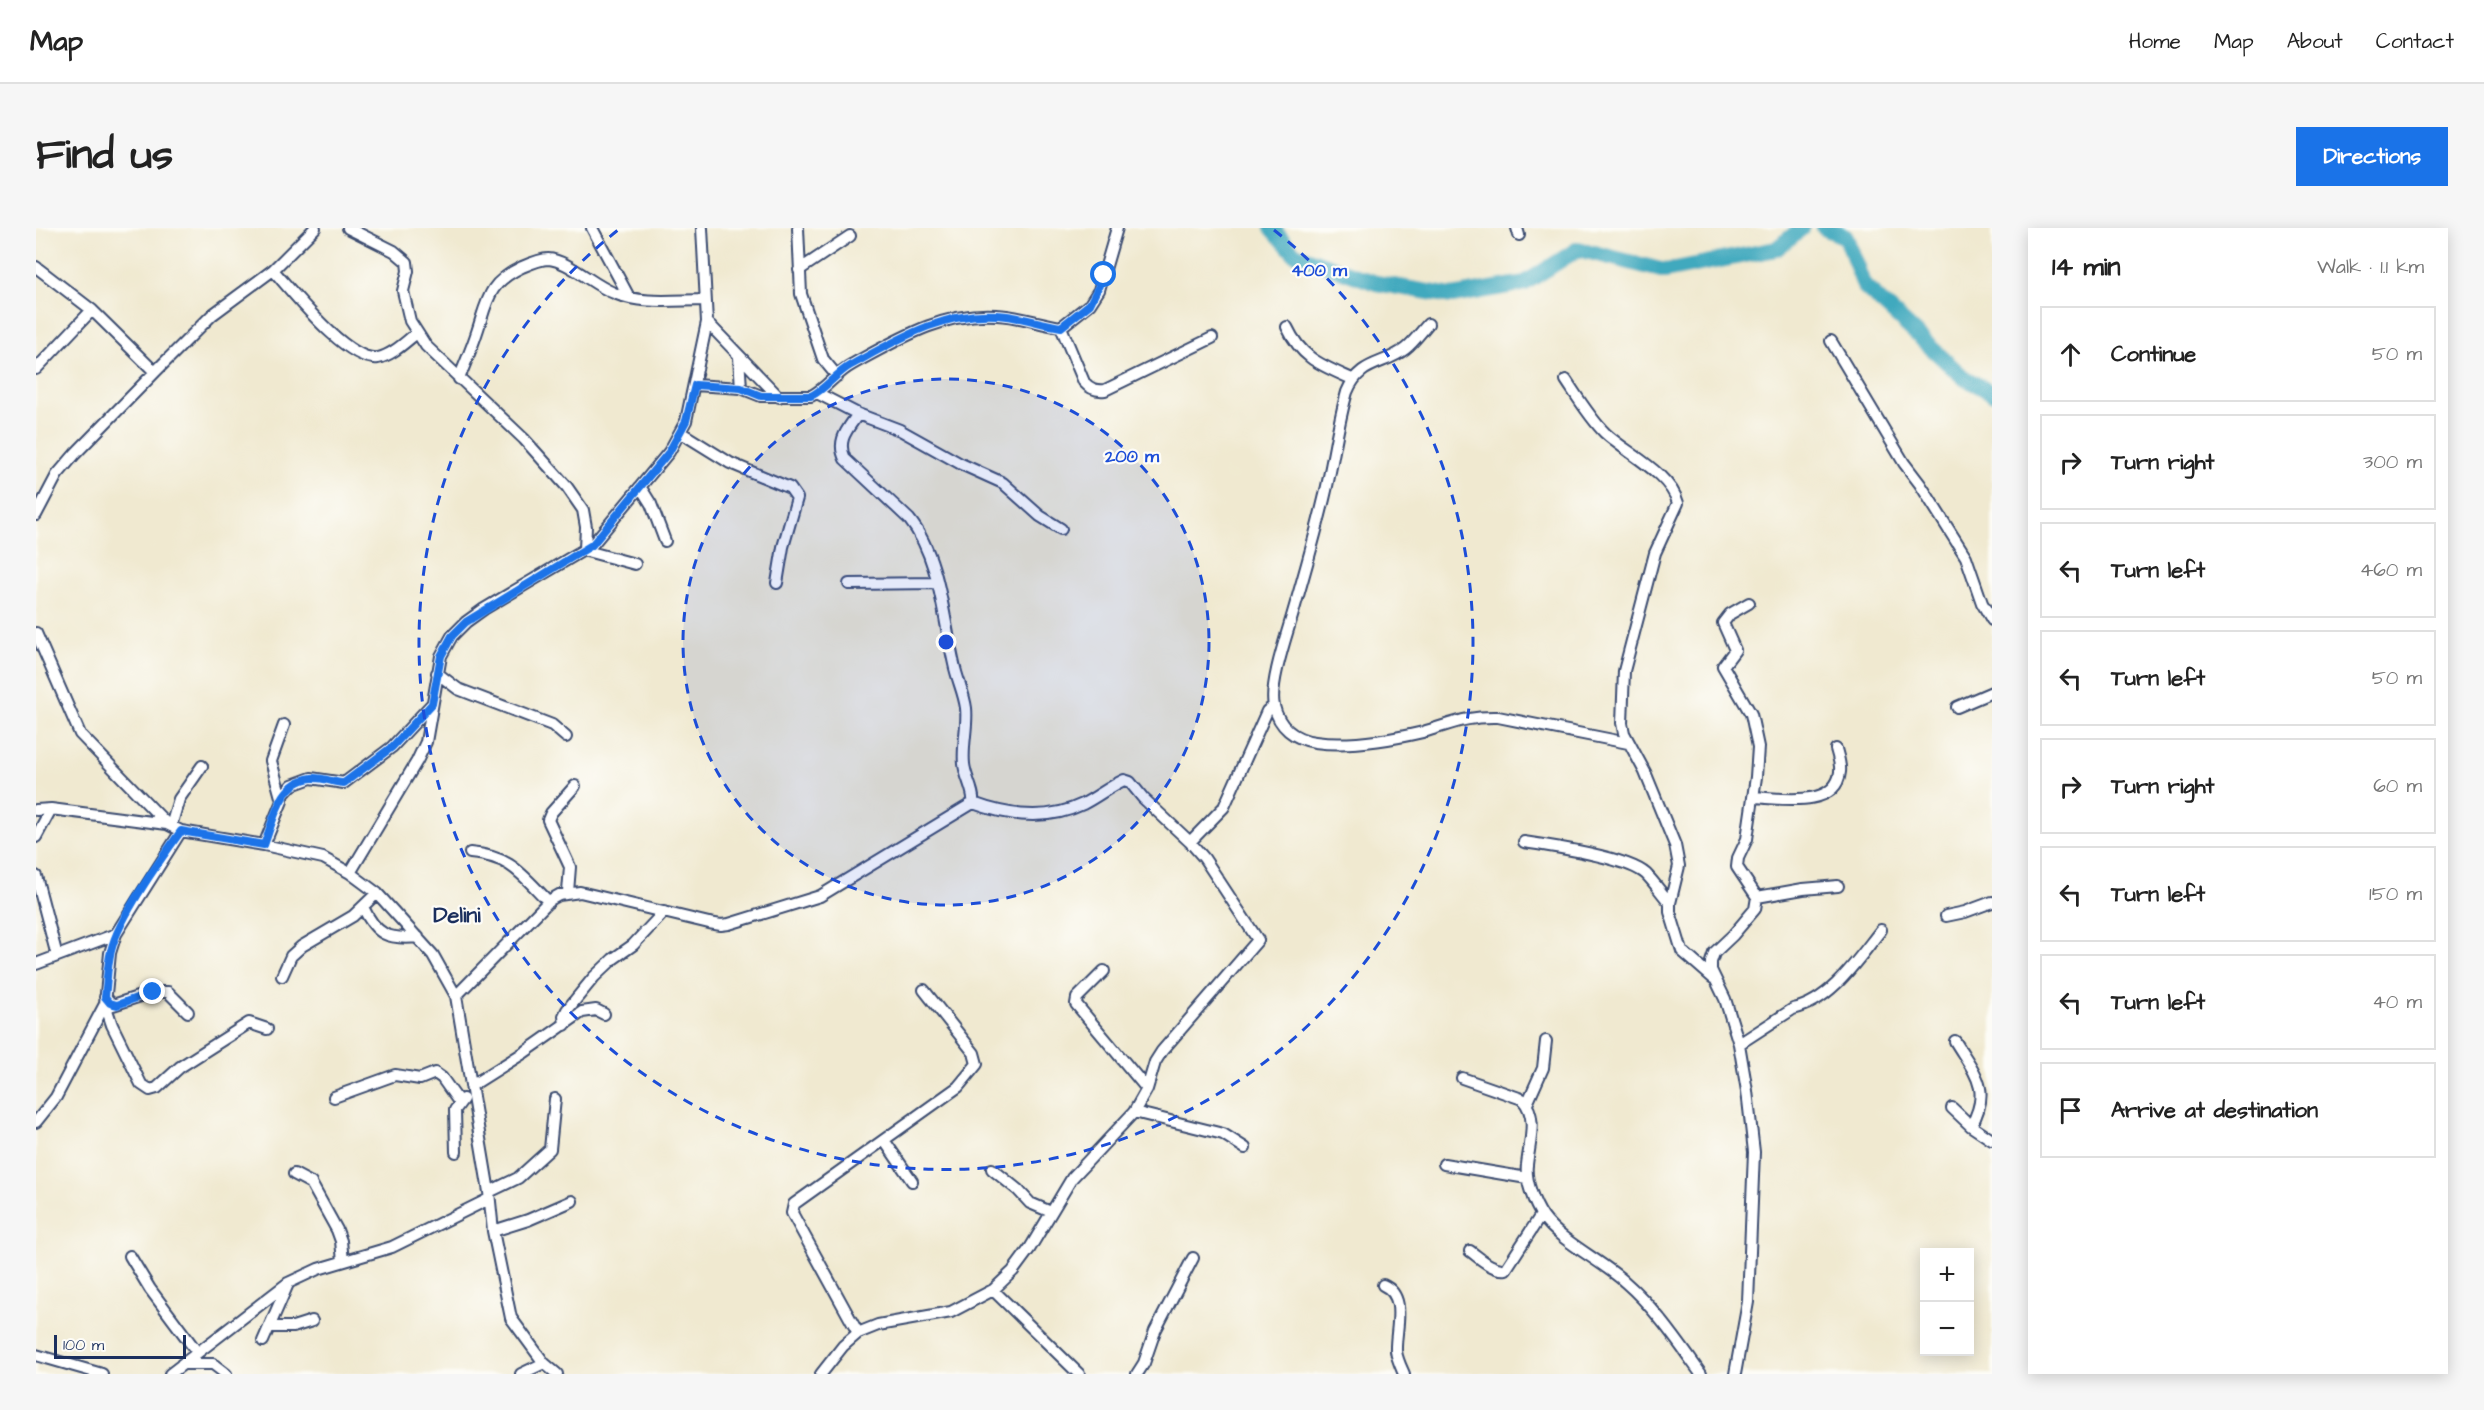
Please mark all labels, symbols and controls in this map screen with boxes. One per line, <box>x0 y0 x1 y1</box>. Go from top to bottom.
text: Map <box>30 22 83 61</box>
text: Home <box>2129 27 2181 56</box>
text: Map <box>2214 27 2254 56</box>
text: About <box>2287 27 2343 56</box>
text: Contact <box>2376 27 2454 56</box>
text: Find us <box>36 127 173 185</box>
button: Directions <box>2296 127 2448 186</box>
text: 14 min <box>2052 249 2121 285</box>
text: Walk · 1.1 km <box>2317 253 2424 281</box>
text: 400 m <box>1291 258 1348 283</box>
route start <box>1090 261 1116 287</box>
icon: ahead <box>2054 338 2087 371</box>
text: Continue <box>2111 339 2196 370</box>
text: 50 m <box>2372 340 2422 368</box>
text: 200 m <box>1104 444 1160 469</box>
icon: right <box>2054 446 2087 479</box>
text: Turn right <box>2111 447 2214 478</box>
text: 300 m <box>2363 448 2422 476</box>
icon: left <box>2054 554 2087 587</box>
text: Turn left <box>2111 555 2205 586</box>
text: 460 m <box>2360 556 2422 584</box>
centre of rings <box>936 632 956 652</box>
icon: left <box>2054 662 2087 695</box>
text: Turn left <box>2111 663 2205 694</box>
text: 50 m <box>2372 664 2422 692</box>
icon: right <box>2054 770 2087 803</box>
text: Turn right <box>2111 771 2214 802</box>
text: 60 m <box>2373 772 2422 800</box>
icon: left <box>2054 878 2087 911</box>
text: Turn left <box>2111 879 2205 910</box>
text: 150 m <box>2369 880 2422 908</box>
district label: Delini <box>433 900 481 931</box>
route end <box>139 978 165 1004</box>
icon: left <box>2054 986 2087 1019</box>
text: Turn left <box>2111 987 2205 1018</box>
text: 40 m <box>2372 988 2422 1016</box>
icon: arrive <box>2054 1094 2087 1127</box>
text: Arrive at destination <box>2111 1095 2318 1126</box>
map controls <box>1920 1248 1974 1356</box>
button: + <box>1920 1248 1974 1302</box>
button: − <box>1920 1302 1974 1356</box>
scale bar <box>54 1332 186 1360</box>
text: 100 m <box>63 1334 104 1356</box>

